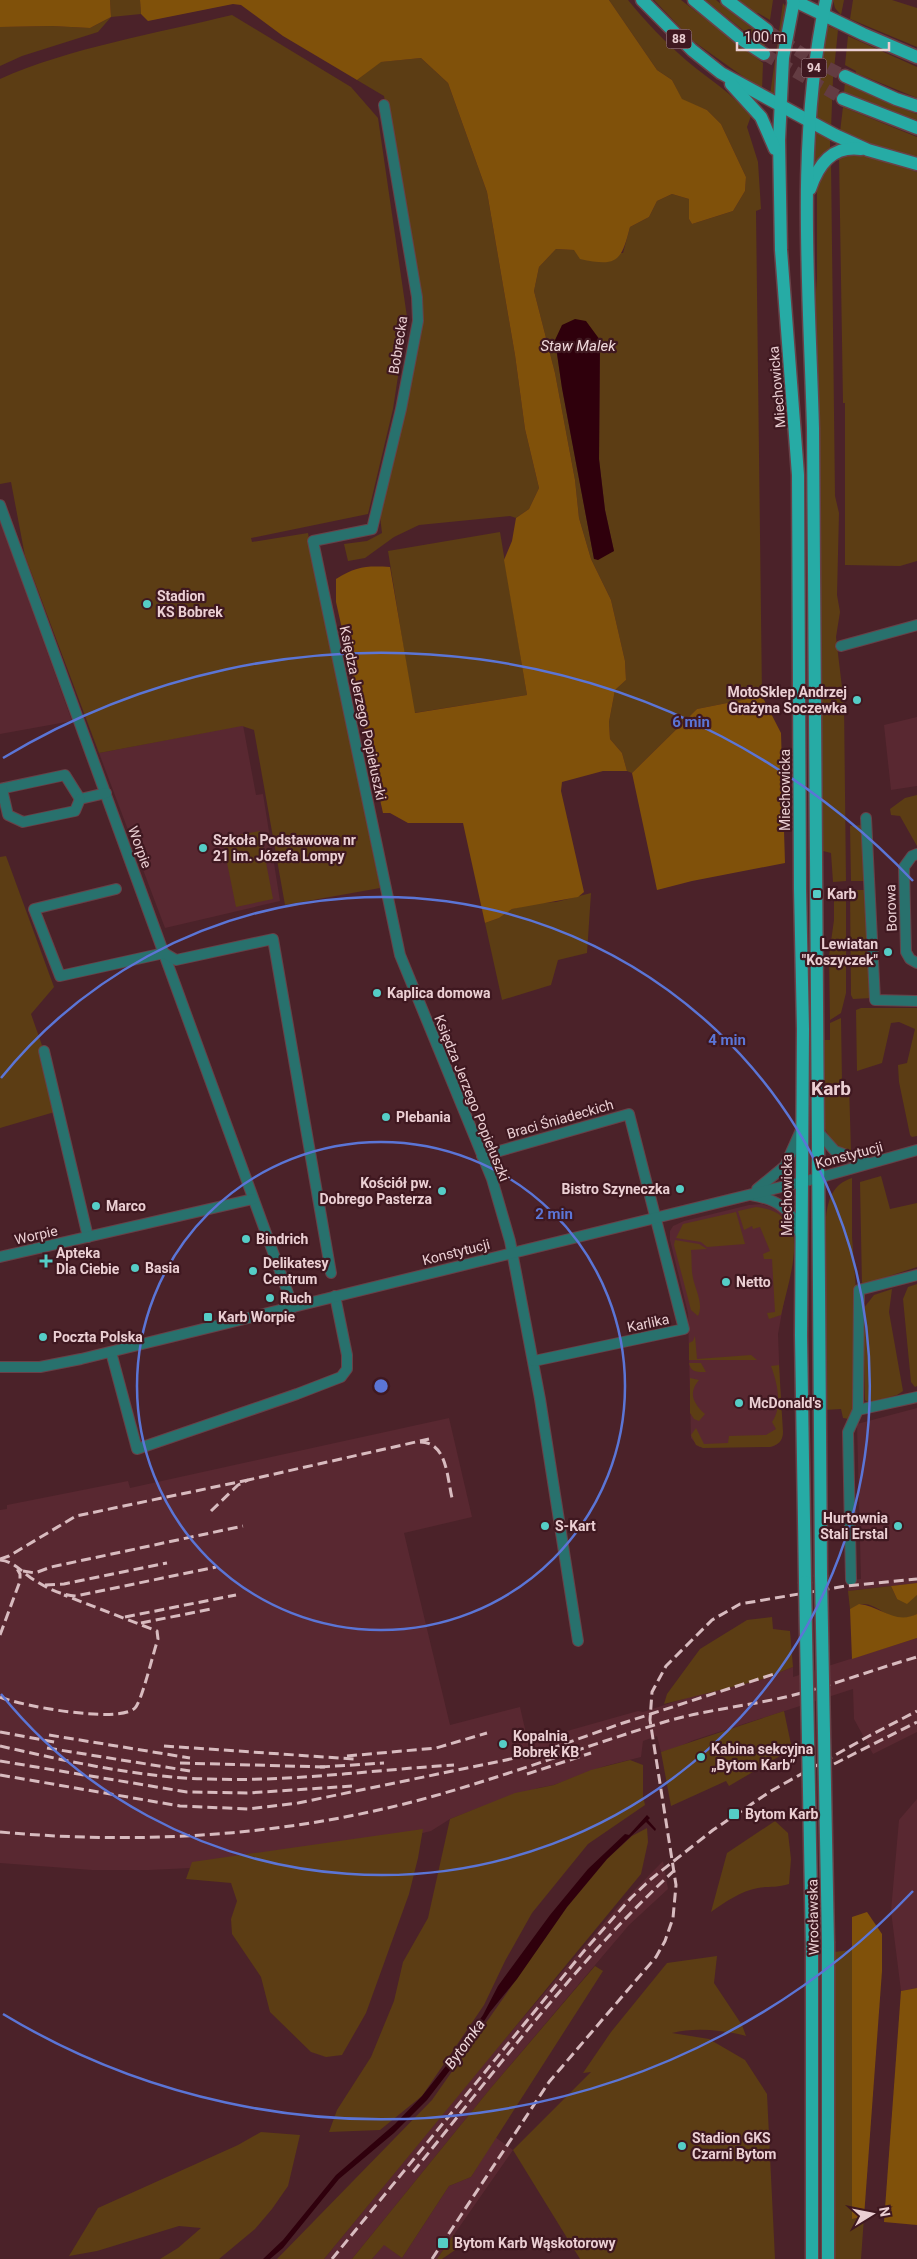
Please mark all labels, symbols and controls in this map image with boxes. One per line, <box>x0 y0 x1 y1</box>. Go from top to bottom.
scale bar <box>737 20 890 52</box>
text: 100 m <box>744 28 786 46</box>
road number: 88 <box>666 30 692 48</box>
road number: 94 <box>802 58 826 78</box>
street label: Bobrecka <box>386 315 410 375</box>
water label: Staw Malek <box>540 337 616 355</box>
street label: Miechowicka <box>765 345 789 429</box>
place label: Stadion KS Bobrek <box>157 588 223 620</box>
marker: Stadion KS Bobrek <box>141 598 153 610</box>
street label: Księdza Jerzego Popiełuszki <box>337 624 389 802</box>
place label: MotoSklep Andrzej Grażyna Soczewka <box>727 684 847 716</box>
marker: MotoSklep Andrzej Grażyna Soczewka <box>851 694 863 706</box>
text: 6 min <box>672 713 710 731</box>
street label: Miechowicka <box>777 749 793 831</box>
street label: Worpie <box>125 824 155 870</box>
place label: Szkoła Podstawowa nr 21 im. Józefa Lompy <box>213 832 356 864</box>
marker: Szkoła Podstawowa nr 21 im. Józefa Lompy <box>197 842 209 854</box>
street label: Borowa <box>882 884 900 932</box>
place label: Karb <box>827 886 857 902</box>
marker: Karb <box>811 888 823 900</box>
place label: Lewiatan "Koszyczek" <box>802 936 879 968</box>
marker: Lewiatan "Koszyczek" <box>882 946 894 958</box>
place label: Kaplica domowa <box>387 985 491 1001</box>
marker: Kaplica domowa <box>371 987 383 999</box>
street label: Księdza Jerzego Popiełuszki <box>431 1013 513 1183</box>
text: 4 min <box>708 1031 746 1049</box>
district label: Karb <box>811 1077 851 1100</box>
street label: Braci Śniadeckich <box>505 1095 615 1142</box>
place label: Plebania <box>396 1109 451 1125</box>
marker: Plebania <box>380 1111 392 1123</box>
street label: Konstytucji <box>814 1138 884 1172</box>
street label: Miechowicka <box>779 1154 795 1236</box>
place label: Kościół pw. Dobrego Pasterza <box>320 1175 432 1207</box>
place label: Bistro Szyneczka <box>562 1181 670 1197</box>
marker: Bistro Szyneczka <box>674 1183 686 1195</box>
marker: Kościół pw. Dobrego Pasterza <box>436 1185 448 1197</box>
place label: Marco <box>106 1198 146 1214</box>
marker: Marco <box>90 1200 102 1212</box>
text: 2 min <box>535 1205 573 1223</box>
street label: Worpie <box>13 1222 59 1248</box>
place label: Bindrich <box>256 1231 308 1247</box>
marker: Bindrich <box>240 1233 252 1245</box>
street label: Konstytucji <box>421 1236 491 1268</box>
place label: Apteka Dla Ciebie <box>56 1245 120 1277</box>
marker: Apteka Dla Ciebie <box>40 1255 52 1267</box>
place label: Delikatesy Centrum <box>263 1255 330 1287</box>
place label: Basia <box>145 1260 180 1276</box>
marker: Basia <box>129 1262 141 1274</box>
marker: Delikatesy Centrum <box>247 1265 259 1277</box>
place label: Netto <box>736 1274 771 1290</box>
marker: Netto <box>720 1276 732 1288</box>
place label: Ruch <box>280 1290 312 1306</box>
marker: Ruch <box>264 1292 276 1304</box>
place label: Karb Worpie <box>218 1309 296 1325</box>
marker: Karb Worpie <box>202 1311 214 1323</box>
street label: Karlika <box>625 1311 671 1335</box>
place label: Poczta Polska <box>53 1329 143 1345</box>
marker: Poczta Polska <box>37 1331 49 1343</box>
centre of rings <box>372 1377 390 1395</box>
place label: McDonald's <box>749 1395 821 1411</box>
marker: McDonald's <box>733 1397 745 1409</box>
place label: Hurtownia Stali Erstal <box>820 1510 889 1542</box>
place label: S-Kart <box>555 1518 596 1534</box>
marker: S-Kart <box>539 1520 551 1532</box>
marker: Hurtownia Stali Erstal <box>892 1520 904 1532</box>
place label: Kopalnia Bobrek KB <box>513 1728 579 1760</box>
marker: Kopalnia Bobrek KB <box>497 1738 509 1750</box>
place label: Kabina sekcyjna „Bytom Karb” <box>711 1741 814 1773</box>
marker: Kabina sekcyjna „Bytom Karb” <box>695 1751 707 1763</box>
place label: Bytom Karb <box>745 1806 819 1822</box>
marker: Bytom Karb <box>727 1807 741 1821</box>
street label: Wrocławska <box>804 1879 822 1955</box>
water label: Bytomka <box>441 2016 489 2072</box>
place label: Stadion GKS Czarni Bytom <box>692 2130 777 2162</box>
marker: Stadion GKS Czarni Bytom <box>676 2140 688 2152</box>
north arrow <box>847 2189 897 2239</box>
text: N <box>876 2205 894 2218</box>
place label: Bytom Karb Wąskotorowy <box>454 2235 617 2251</box>
marker: Bytom Karb Wąskotorowy <box>436 2236 450 2250</box>

